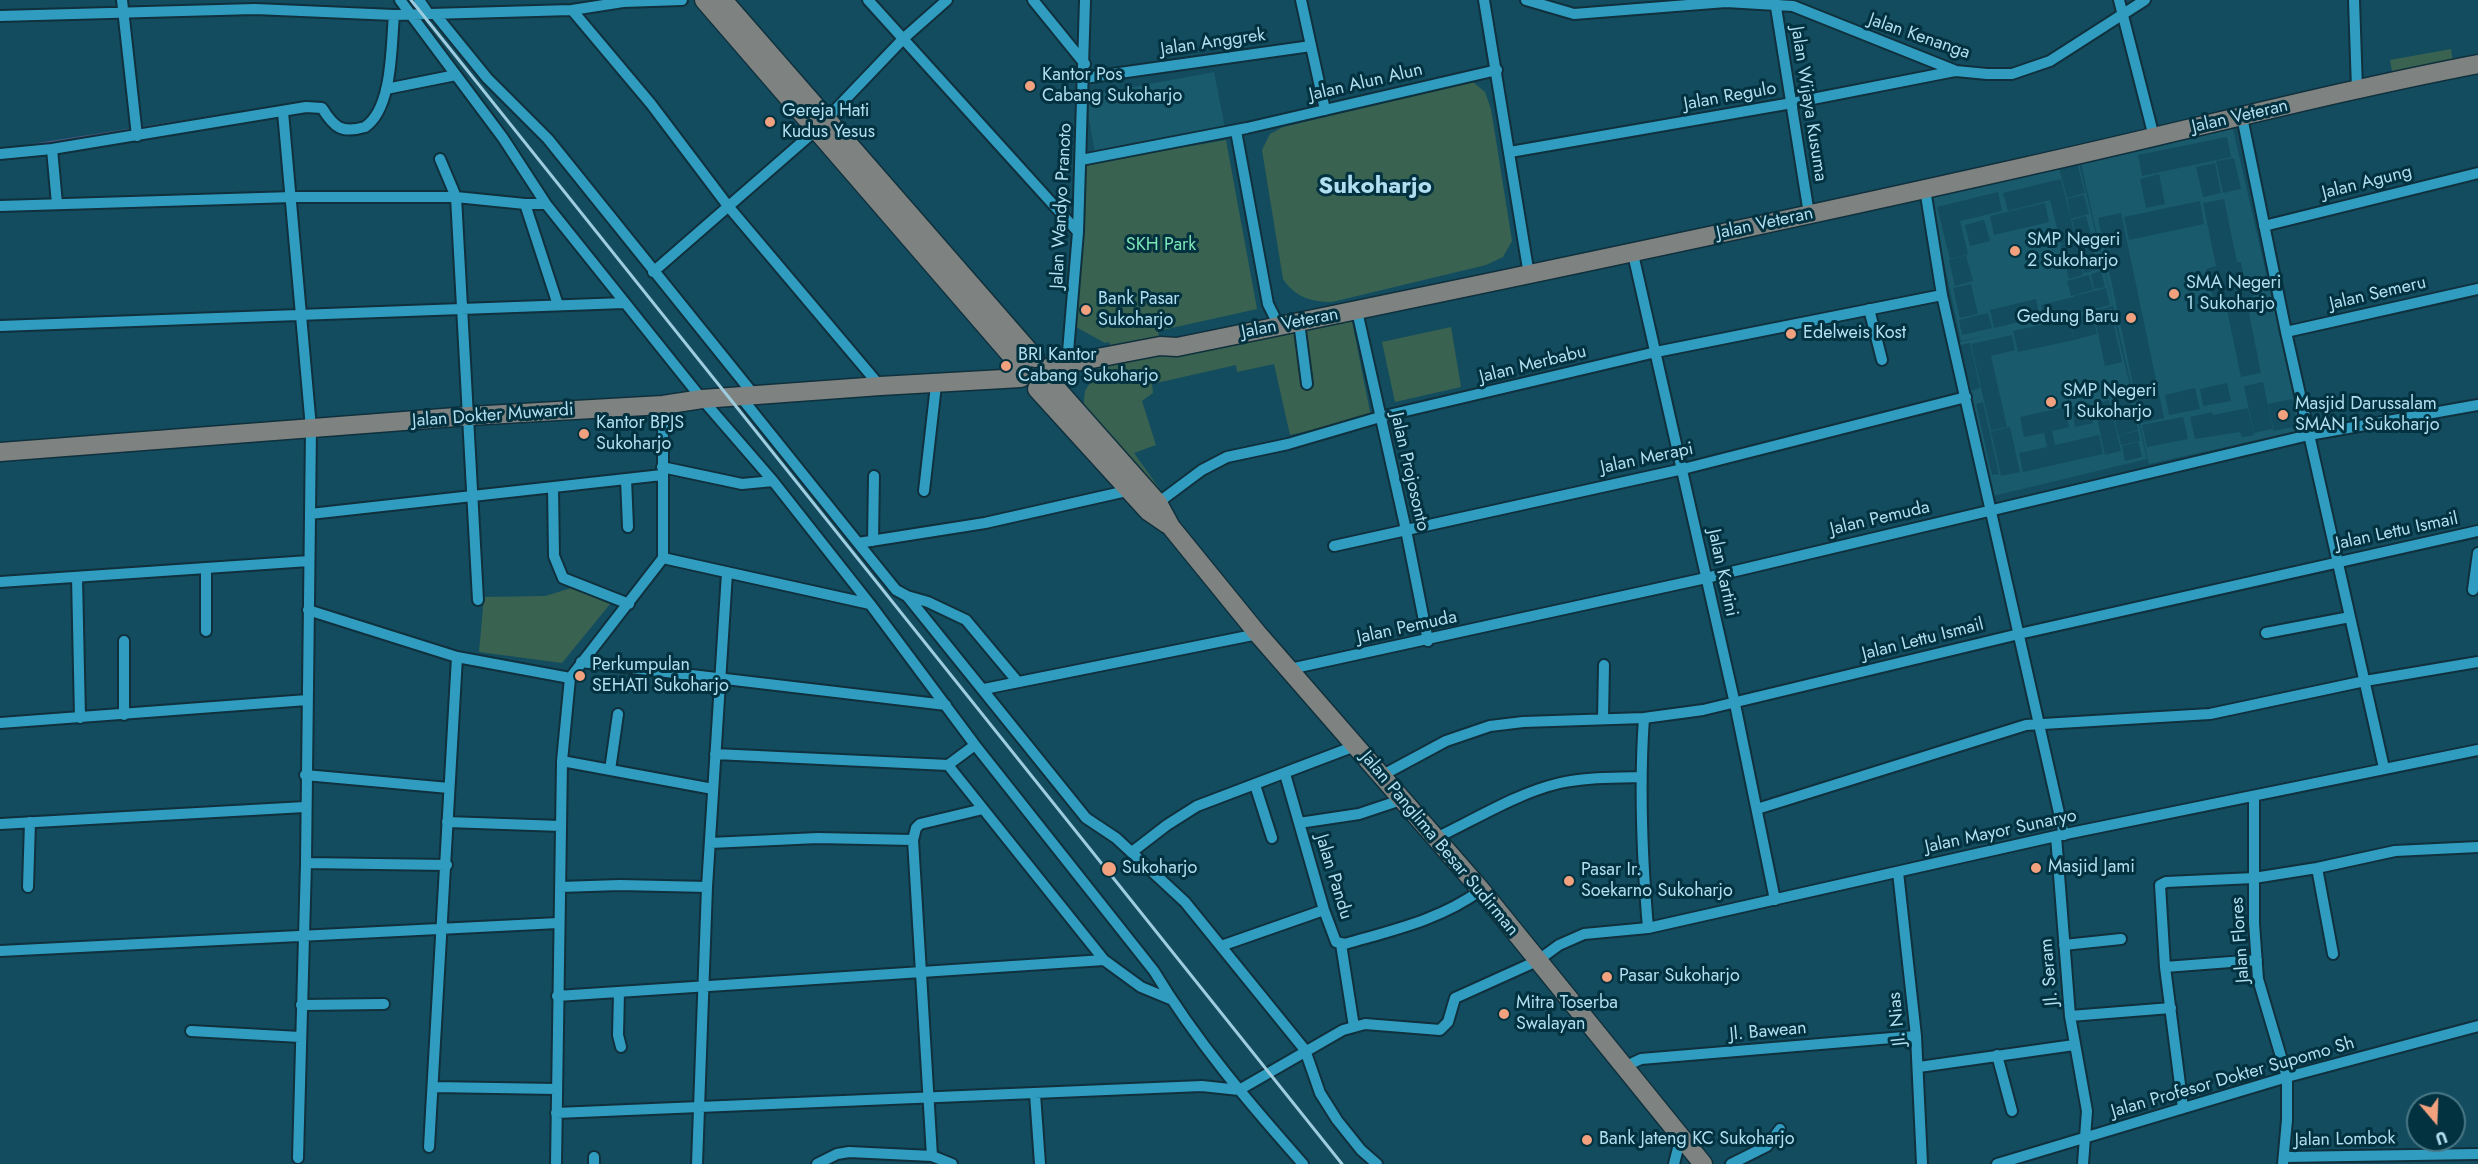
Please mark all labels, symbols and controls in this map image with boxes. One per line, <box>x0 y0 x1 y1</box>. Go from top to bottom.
street label: Jalan Kenanga <box>1865 10 1973 64</box>
street label: Jalan Anggrek <box>1159 25 1267 61</box>
street label: Jalan Wijaya Kusuma <box>1785 25 1831 183</box>
street label: Jalan Alun Alun <box>1307 59 1425 107</box>
place label: Kantor Pos Cabang Sukoharjo <box>1042 65 1182 107</box>
street label: Jalan Regulo <box>1682 78 1778 116</box>
marker: Kantor Pos Cabang Sukoharjo <box>1023 79 1037 93</box>
street label: Jalan Veteran <box>2190 95 2290 139</box>
place label: Gereja Hati Kudus Yesus <box>782 101 875 144</box>
marker: Gereja Hati Kudus Yesus <box>763 115 777 129</box>
street label: Jalan Wandyo Pranoto <box>1047 123 1077 289</box>
street label: Jalan Agung <box>2320 161 2414 205</box>
district label: Sukoharjo <box>1318 173 1432 201</box>
street label: Jalan Veteran <box>1715 203 1815 245</box>
place label: SMP Negeri 2 Sukoharjo <box>2027 230 2120 272</box>
park label: SKH Park <box>1126 235 1196 257</box>
marker: SMP Negeri 2 Sukoharjo <box>2008 244 2022 258</box>
street label: Jalan Semeru <box>2327 272 2429 316</box>
place label: SMA Negeri 1 Sukoharjo <box>2186 273 2281 316</box>
marker: SMA Negeri 1 Sukoharjo <box>2167 287 2181 301</box>
place label: Bank Pasar Sukoharjo <box>1098 289 1180 332</box>
marker: Bank Pasar Sukoharjo <box>1079 303 1093 317</box>
street label: Jalan Veteran <box>1240 304 1340 344</box>
place label: Gedung Baru <box>2017 307 2119 329</box>
marker: Gedung Baru <box>2124 311 2138 325</box>
place label: Edelweis Kost <box>1803 323 1906 345</box>
marker: Edelweis Kost <box>1784 327 1798 341</box>
street label: Jalan Merbabu <box>1477 341 1589 389</box>
place label: BRI Kantor Cabang Sukoharjo <box>1018 345 1158 388</box>
marker: BRI Kantor Cabang Sukoharjo <box>999 359 1013 373</box>
place label: SMP Negeri 1 Sukoharjo <box>2063 381 2156 424</box>
place label: Masjid Darussalam SMAN 1 Sukoharjo <box>2295 394 2440 436</box>
marker: SMP Negeri 1 Sukoharjo <box>2044 395 2058 409</box>
street label: Jalan Dokter Muwardi <box>412 400 574 432</box>
marker: Masjid Darussalam SMAN 1 Sukoharjo <box>2276 408 2290 422</box>
street label: Jalan Projosonto <box>1385 411 1433 533</box>
place label: Kantor BPJS Sukoharjo <box>596 413 684 456</box>
marker: Kantor BPJS Sukoharjo <box>577 427 591 441</box>
street label: Jalan Merapi <box>1599 439 1695 479</box>
street label: Jalan Pemuda <box>1828 497 1932 541</box>
street label: Jalan Lettu Ismail <box>2334 508 2460 556</box>
street label: Jalan Kartini <box>1702 527 1742 619</box>
street label: Jalan Pemuda <box>1355 607 1459 649</box>
street label: Jalan Lettu Ismail <box>1860 614 1986 666</box>
place label: Perkumpulan SEHATI Sukoharjo <box>592 655 729 698</box>
marker: Perkumpulan SEHATI Sukoharjo <box>573 669 587 683</box>
street label: Jalan Panglima Besar Sudirman <box>1355 747 1523 941</box>
street label: Jalan Mayor Sunaryo <box>1923 805 2079 859</box>
street label: Jalan Pandu <box>1310 832 1356 922</box>
place label: Masjid Jami <box>2048 857 2135 879</box>
place label: Sukoharjo <box>1122 858 1197 880</box>
marker: Sukoharjo <box>1100 860 1118 878</box>
place label: Pasar Ir. Soekarno Sukoharjo <box>1581 860 1733 902</box>
marker: Masjid Jami <box>2029 861 2043 875</box>
marker: Pasar Ir. Soekarno Sukoharjo <box>1562 874 1576 888</box>
street label: Jalan Flores <box>2227 896 2255 984</box>
street label: Jl. Seram <box>2036 938 2064 1006</box>
place label: Pasar Sukoharjo <box>1619 966 1740 988</box>
marker: Pasar Sukoharjo <box>1600 970 1614 984</box>
street label: Jl. Nias <box>1884 991 1912 1047</box>
place label: Mitra Toserba Swalayan <box>1516 993 1618 1036</box>
marker: Mitra Toserba Swalayan <box>1497 1007 1511 1021</box>
street label: Jl. Bawean <box>1729 1018 1807 1046</box>
street label: Jalan Profesor Dokter Supomo Sh <box>2109 1033 2357 1123</box>
north arrow <box>2406 1092 2466 1152</box>
text: U <box>2432 1125 2450 1150</box>
street label: Jalan Lombok <box>2295 1128 2395 1152</box>
place label: Bank Jateng KC Sukoharjo <box>1599 1129 1795 1151</box>
marker: Bank Jateng KC Sukoharjo <box>1580 1133 1594 1147</box>

